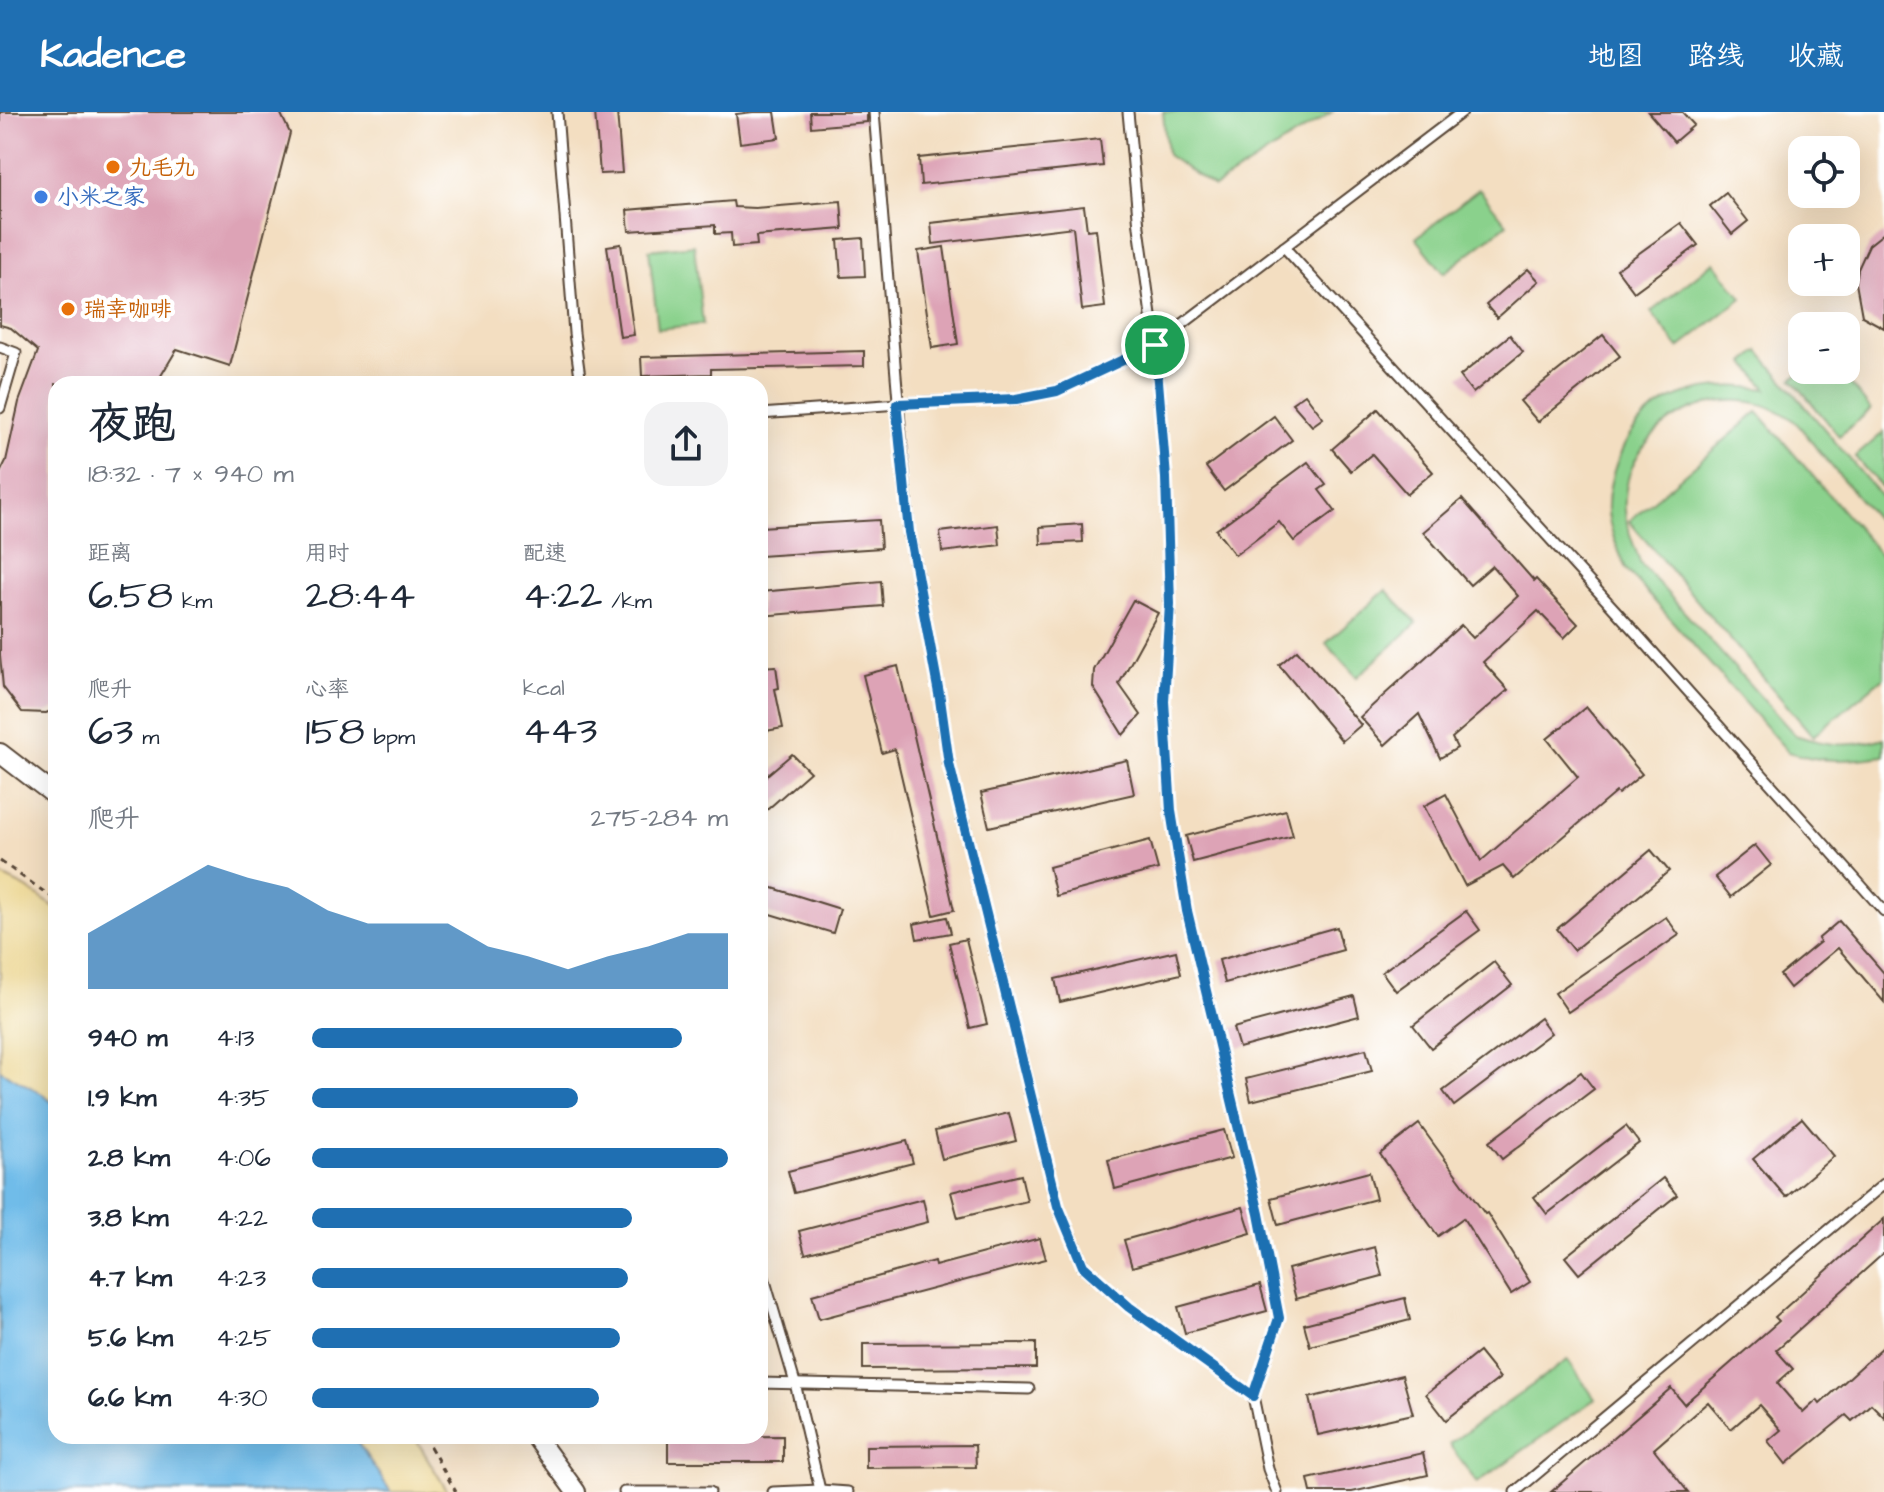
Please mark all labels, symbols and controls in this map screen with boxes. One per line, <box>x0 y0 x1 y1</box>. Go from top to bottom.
text: Kadence <box>40 30 186 82</box>
text: 地图 <box>1588 37 1644 76</box>
text: 路线 <box>1688 37 1744 76</box>
text: 收藏 <box>1788 37 1844 76</box>
map controls <box>1788 136 1860 384</box>
button: locate <box>1788 136 1860 208</box>
place label: 九毛九 <box>129 152 195 183</box>
marker: 九毛九 <box>104 158 122 176</box>
place label: 小米之家 <box>57 182 145 213</box>
marker: 小米之家 <box>32 188 50 206</box>
button: + <box>1788 224 1860 296</box>
place label: 瑞幸咖啡 <box>84 294 172 325</box>
marker: 瑞幸咖啡 <box>59 300 77 318</box>
pin <box>1121 311 1189 379</box>
button: − <box>1788 312 1860 384</box>
icon: arrive <box>1133 323 1177 367</box>
text: 夜跑 <box>88 395 176 456</box>
button: share <box>644 402 728 486</box>
text: 18:32 · 7 × 940 m <box>88 456 294 492</box>
text: 距离 <box>88 538 132 569</box>
text: 用时 <box>305 538 349 569</box>
text: 配速 <box>523 538 567 569</box>
text: 6.58 <box>88 569 173 624</box>
text: 28:44 <box>305 569 415 624</box>
text: 4:22 <box>523 569 602 624</box>
text: km <box>173 586 212 617</box>
text: /km <box>602 586 652 617</box>
text: kcal <box>523 673 565 704</box>
text: 爬升 <box>88 674 132 705</box>
text: 心率 <box>305 674 349 705</box>
text: 443 <box>523 704 597 759</box>
text: 63 <box>88 705 133 760</box>
text: 158 <box>305 705 365 760</box>
text: m <box>133 722 159 753</box>
text: bpm <box>365 722 415 753</box>
text: 275–284 m <box>591 800 728 836</box>
text: 爬升 <box>88 801 140 837</box>
text: 940 m <box>88 1020 168 1056</box>
text: 4:13 <box>216 1020 255 1056</box>
text: 1.9 km <box>88 1080 156 1116</box>
text: 4:35 <box>216 1080 270 1116</box>
text: 2.8 km <box>88 1140 170 1176</box>
text: 4:06 <box>216 1140 271 1176</box>
text: 3.8 km <box>88 1200 168 1236</box>
text: 4:22 <box>216 1200 268 1236</box>
text: 4.7 km <box>88 1260 172 1296</box>
text: 4:23 <box>216 1260 266 1296</box>
text: 5.6 km <box>88 1320 173 1356</box>
text: 4:25 <box>216 1320 271 1356</box>
text: 6.6 km <box>88 1380 171 1416</box>
text: 4:30 <box>216 1380 268 1416</box>

